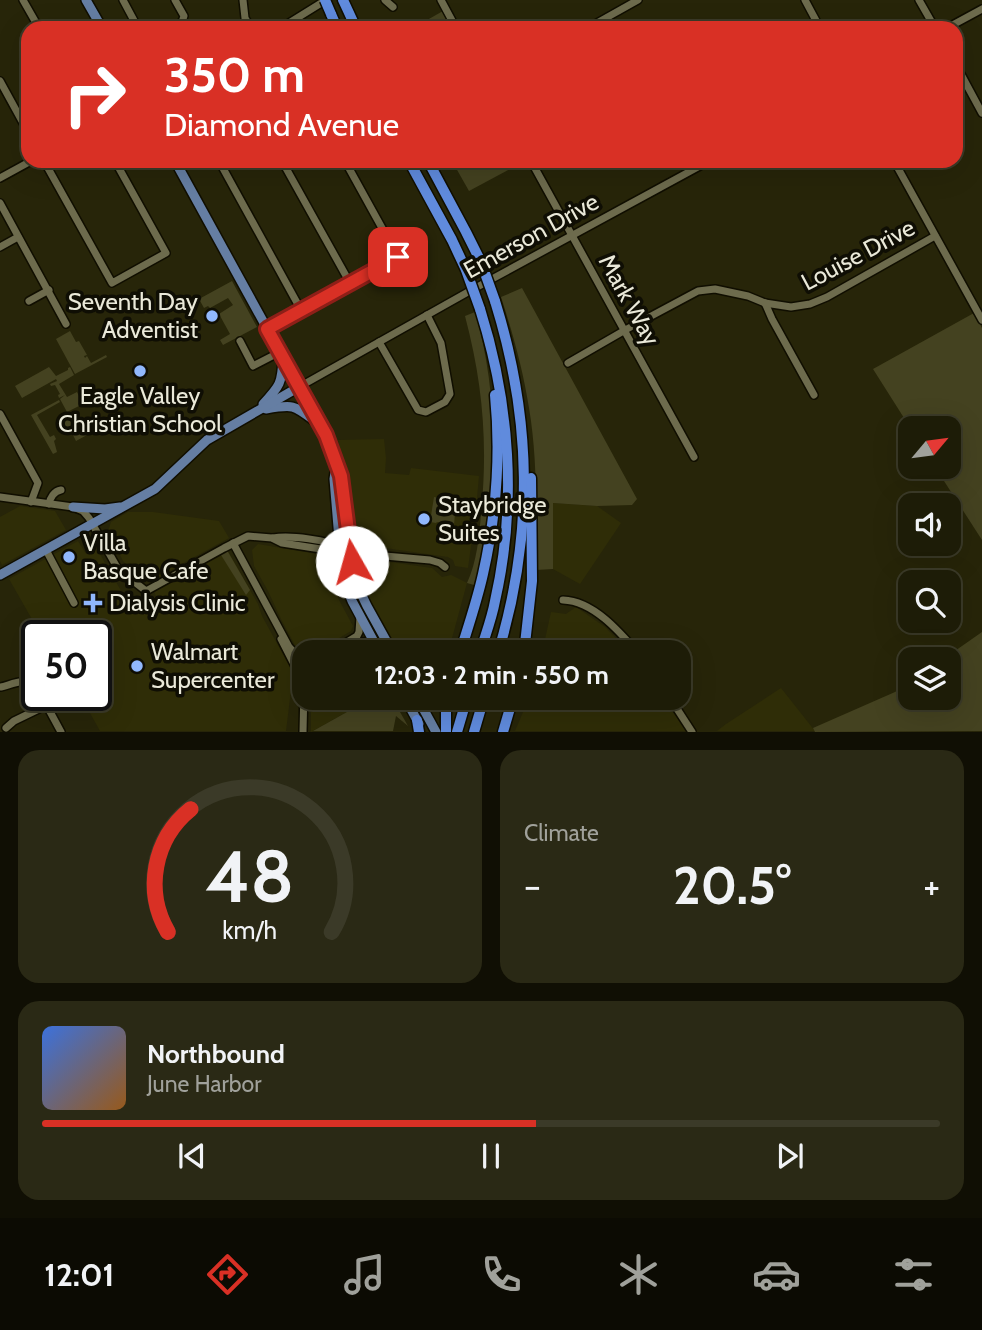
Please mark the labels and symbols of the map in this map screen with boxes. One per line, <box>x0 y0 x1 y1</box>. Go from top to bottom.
street label: Emerson Drive <box>458 187 603 285</box>
street label: Louise Drive <box>796 213 919 296</box>
pin <box>368 227 428 287</box>
street label: Mark Way <box>593 249 666 350</box>
place label: Seventh Day Adventist <box>68 287 198 344</box>
marker: Seventh Day Adventist <box>204 308 220 324</box>
marker: Eagle Valley Christian School <box>132 363 148 379</box>
place label: Eagle Valley Christian School <box>58 381 222 438</box>
north arrow <box>898 416 961 480</box>
place label: Staybridge Suites <box>438 490 546 547</box>
marker: Staybridge Suites <box>416 511 432 527</box>
position arrow <box>315 525 389 599</box>
place label: Villa Basque Cafe <box>83 528 209 585</box>
marker: Villa Basque Cafe <box>61 549 77 565</box>
place label: Dialysis Clinic <box>109 588 246 617</box>
marker: Dialysis Clinic <box>83 593 103 613</box>
speed limit sign: 50 <box>21 620 112 711</box>
place label: Walmart Supercenter <box>151 637 275 694</box>
marker: Walmart Supercenter <box>129 658 145 674</box>

